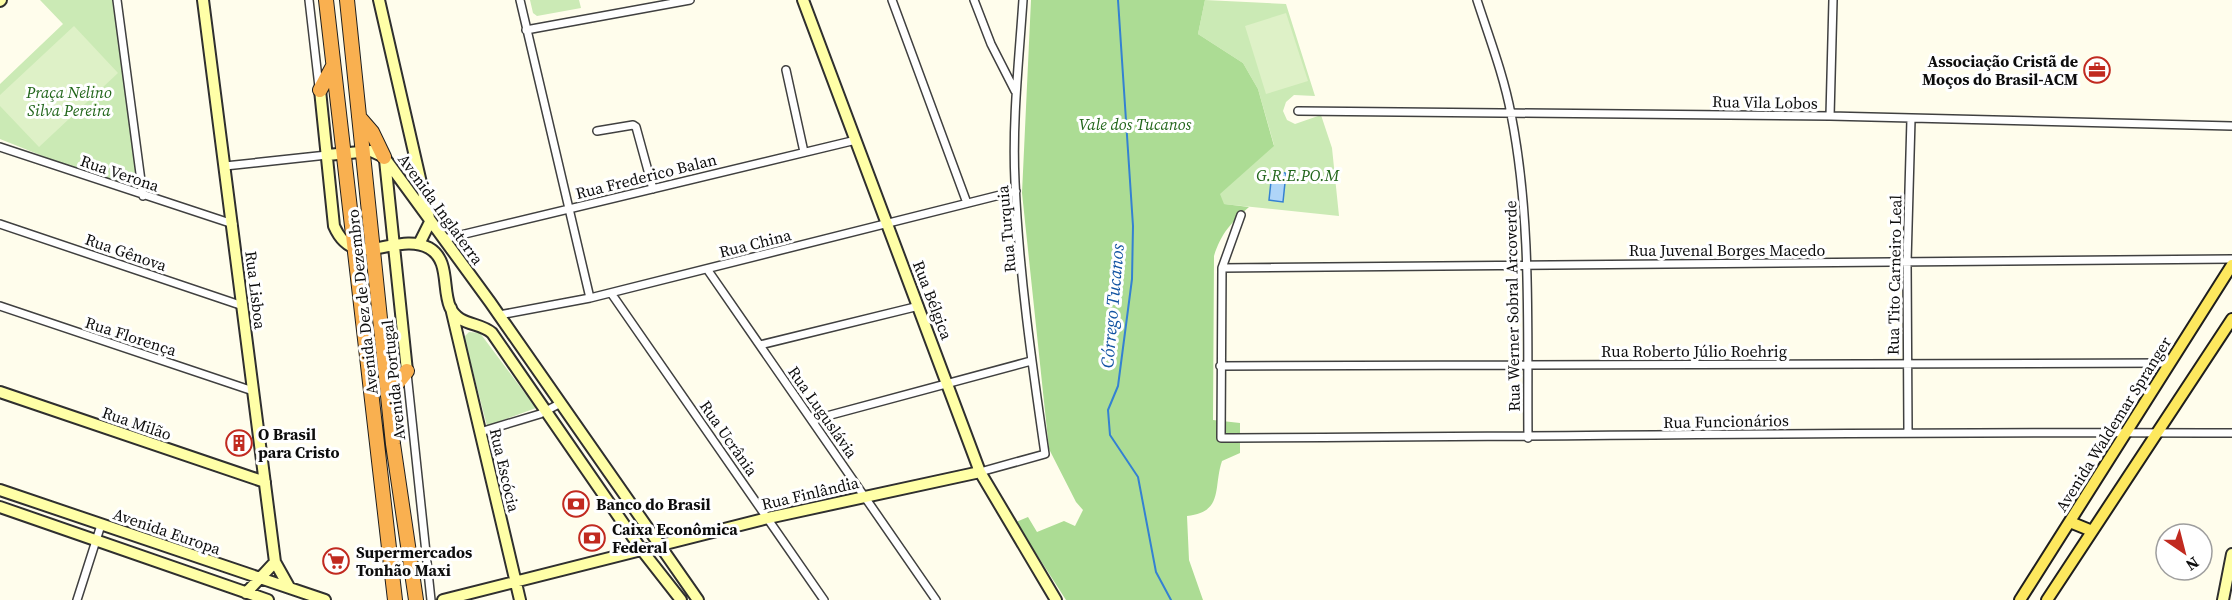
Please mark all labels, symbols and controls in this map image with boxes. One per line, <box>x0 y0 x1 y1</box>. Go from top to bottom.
place label: Associação Cristã de Moços do Brasil-ACM <box>1922 50 2078 90</box>
office icon: Associação Cristã de Moços do Brasil-ACM <box>2082 55 2112 85</box>
park label: Praça Nelino Silva Pereira <box>25 81 112 121</box>
street label: Rua Vila Lobos <box>1712 90 1818 114</box>
park label: Vale dos Tucanos <box>1079 113 1192 135</box>
street label: Rua Frederico Balan <box>573 148 719 204</box>
street label: Rua Verona <box>78 149 163 197</box>
street label: Avenida Inglaterra <box>393 149 489 270</box>
park label: G.R.E.PO.M <box>1256 164 1340 186</box>
street label: Rua Turquia <box>991 184 1021 274</box>
street label: Rua Tito Carneiro Leal <box>1882 194 1906 355</box>
street label: Rua Werner Sobral Arcoverde <box>1499 200 1525 412</box>
street label: Avenida Dez de Dezembro <box>341 208 383 396</box>
street label: Rua China <box>717 223 794 263</box>
street label: Rua Gênova <box>82 228 171 277</box>
street label: Rua Juvenal Borges Macedo <box>1629 239 1826 261</box>
water label: Córrego Tucanos <box>1094 242 1130 369</box>
street label: Rua Lisboa <box>240 250 272 331</box>
street label: Rua Bélgica <box>908 257 958 344</box>
street label: Rua Florença <box>83 311 180 361</box>
street label: Avenida Portugal <box>376 318 410 441</box>
street label: Avenida Waldemar Spranger <box>2050 332 2176 516</box>
street label: Rua Roberto Júlio Roehrig <box>1601 340 1787 362</box>
street label: Rua Luguslávia <box>783 362 863 463</box>
street label: Rua Ucrânia <box>695 396 764 481</box>
street label: Rua Milão <box>99 401 175 445</box>
street label: Rua Funcionários <box>1663 409 1789 433</box>
place label: O Brasil para Cristo <box>258 423 340 463</box>
street label: Rua Escócia <box>485 426 526 515</box>
building icon: O Brasil para Cristo <box>224 428 254 458</box>
street label: Rua Finlândia <box>759 471 862 515</box>
bank icon: Banco do Brasil <box>561 489 591 519</box>
place label: Banco do Brasil <box>596 493 711 515</box>
street label: Avenida Europa <box>110 502 225 560</box>
place label: Caixa Econômica Federal <box>612 518 738 558</box>
north arrow <box>2154 522 2214 582</box>
bank icon: Caixa Econômica Federal <box>577 523 607 553</box>
place label: Supermercados Tonhão Maxi <box>356 541 472 581</box>
supermarket icon: Supermercados Tonhão Maxi <box>321 546 351 576</box>
text: N <box>2181 552 2204 577</box>

